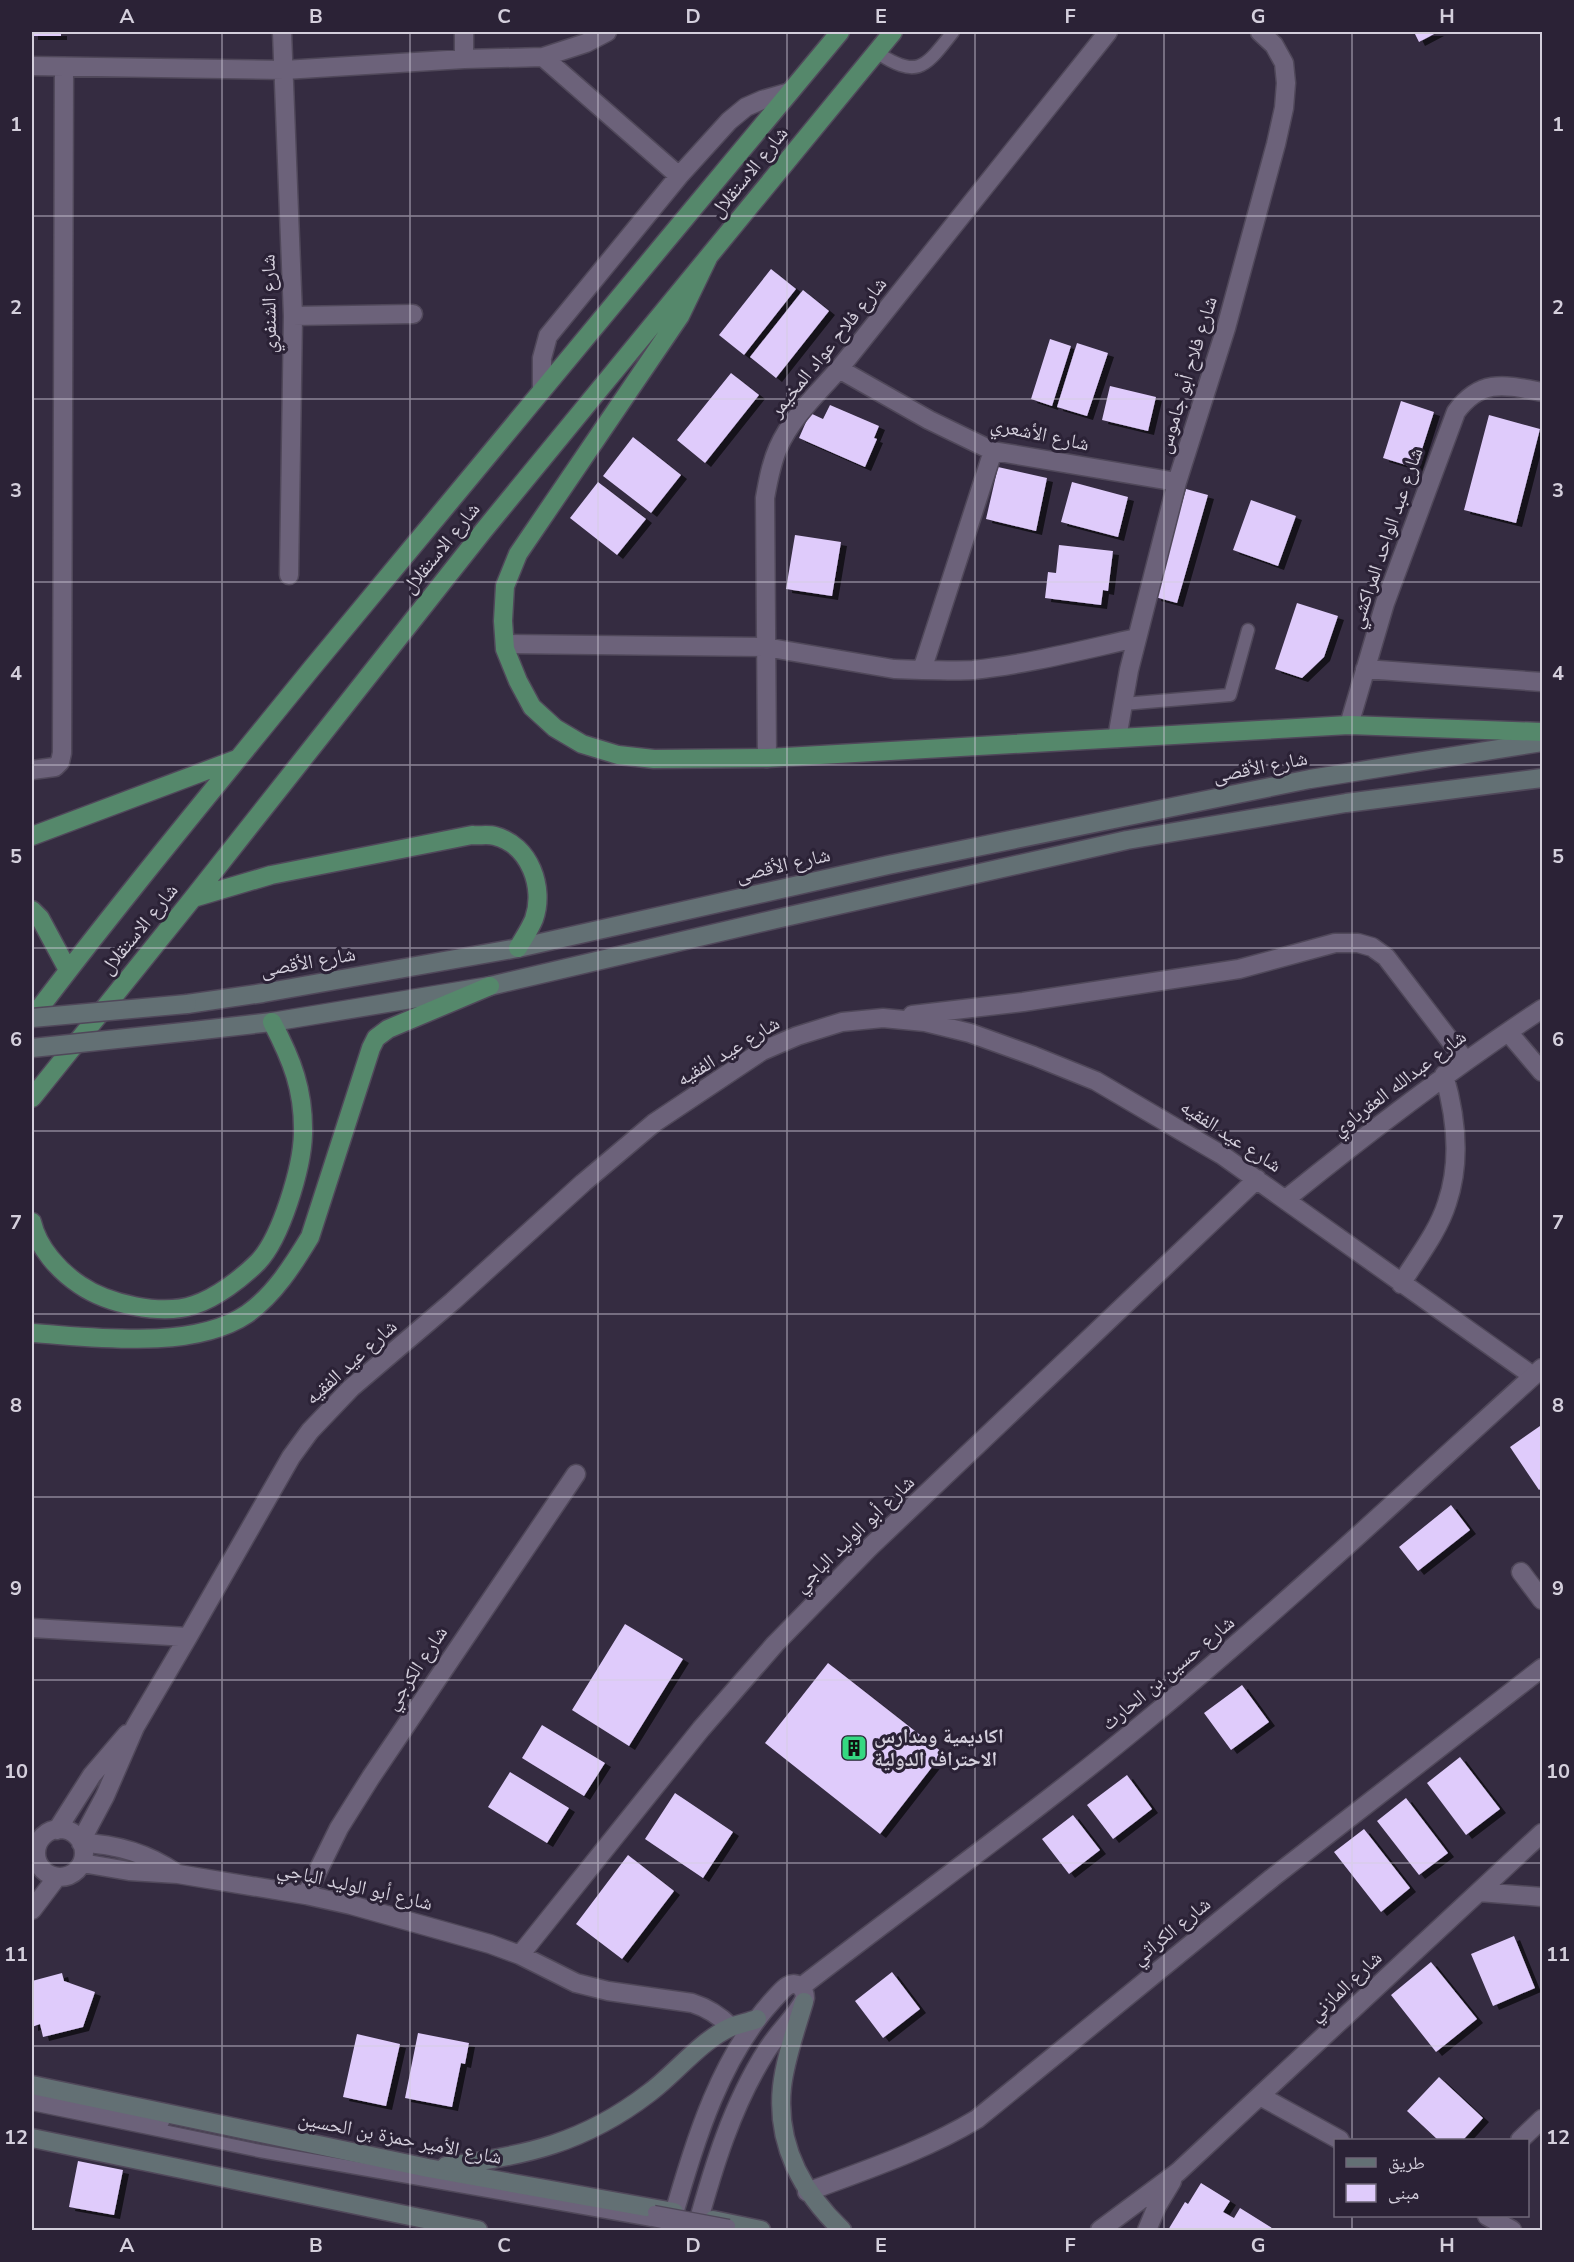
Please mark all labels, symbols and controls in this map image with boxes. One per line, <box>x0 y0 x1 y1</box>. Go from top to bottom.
text: A <box>120 3 135 30</box>
text: B <box>309 3 323 30</box>
text: C <box>497 3 511 30</box>
text: D <box>685 3 701 30</box>
text: E <box>875 3 887 30</box>
text: F <box>1064 3 1076 30</box>
text: G <box>1251 3 1265 30</box>
text: H <box>1439 3 1455 30</box>
text: 1 <box>10 111 22 138</box>
text: 1 <box>1552 111 1564 138</box>
street label: شارع الاستقلال <box>704 121 794 223</box>
street label: شارع الشنفري <box>255 254 285 354</box>
street label: شارع فلاح عواد المخيمر <box>762 271 893 424</box>
street label: شارع فلاح أبو جاموس <box>1150 293 1224 457</box>
text: 2 <box>10 294 22 321</box>
text: 2 <box>1552 294 1564 321</box>
street label: شارع الأشعري <box>988 410 1092 460</box>
street label: شارع عبد الواحد المراكشي <box>1342 444 1432 633</box>
text: 3 <box>10 477 22 504</box>
text: 3 <box>1552 477 1564 504</box>
street label: شارع الاستقلال <box>396 497 486 599</box>
text: 4 <box>10 660 22 687</box>
text: 4 <box>1552 660 1564 687</box>
street label: شارع الأقصى <box>1210 745 1310 789</box>
street label: شارع الأقصى <box>733 841 833 889</box>
text: 5 <box>10 843 22 870</box>
text: 5 <box>1552 843 1564 870</box>
street label: شارع الاستقلال <box>94 878 184 980</box>
street label: شارع الأقصى <box>258 940 358 984</box>
street label: شارع عيد الفقيه <box>671 1010 785 1092</box>
street label: شارع عبدالله العقرباوي <box>1326 1023 1473 1144</box>
text: 6 <box>10 1026 22 1053</box>
text: 6 <box>1552 1026 1564 1053</box>
street label: شارع عيد الفقيه <box>1175 1093 1287 1179</box>
text: 7 <box>10 1209 22 1236</box>
text: 7 <box>1552 1209 1564 1236</box>
street label: شارع عيد الفقيه <box>299 1313 403 1411</box>
text: 8 <box>10 1392 22 1419</box>
text: 8 <box>1552 1392 1564 1419</box>
street label: شارع أبو الوليد الباجي <box>788 1469 922 1600</box>
text: 9 <box>10 1575 22 1602</box>
text: 9 <box>1552 1575 1564 1602</box>
street label: شارع حسين بن الحارث <box>1096 1609 1240 1737</box>
street label: شارع الكرجي <box>378 1621 456 1716</box>
place label: اكاديمية ومدارس الاحتراف الدولية <box>874 1723 1004 1773</box>
building icon: اكاديمية ومدارس الاحتراف الدولية <box>839 1733 869 1763</box>
text: 10 <box>4 1758 28 1785</box>
text: 10 <box>1546 1758 1570 1785</box>
street label: شارع أبو الوليد الباجي <box>274 1855 435 1919</box>
street label: شارع الكراثي <box>1126 1891 1218 1973</box>
text: 11 <box>4 1941 28 1968</box>
text: 11 <box>1546 1941 1570 1968</box>
street label: شارع المازني <box>1302 1945 1389 2029</box>
street label: شارع الأمير حمزة بن الحسين <box>296 2105 504 2171</box>
text: 12 <box>4 2124 28 2151</box>
text: 12 <box>1546 2124 1570 2151</box>
legend <box>1334 2139 1529 2217</box>
text: طريق <box>1388 2151 1425 2175</box>
text: مبنى <box>1388 2181 1419 2205</box>
text: A <box>120 2232 135 2259</box>
text: B <box>309 2232 323 2259</box>
text: C <box>497 2232 511 2259</box>
text: D <box>685 2232 701 2259</box>
text: E <box>875 2232 887 2259</box>
text: F <box>1064 2232 1076 2259</box>
text: G <box>1251 2232 1265 2259</box>
text: H <box>1439 2232 1455 2259</box>

